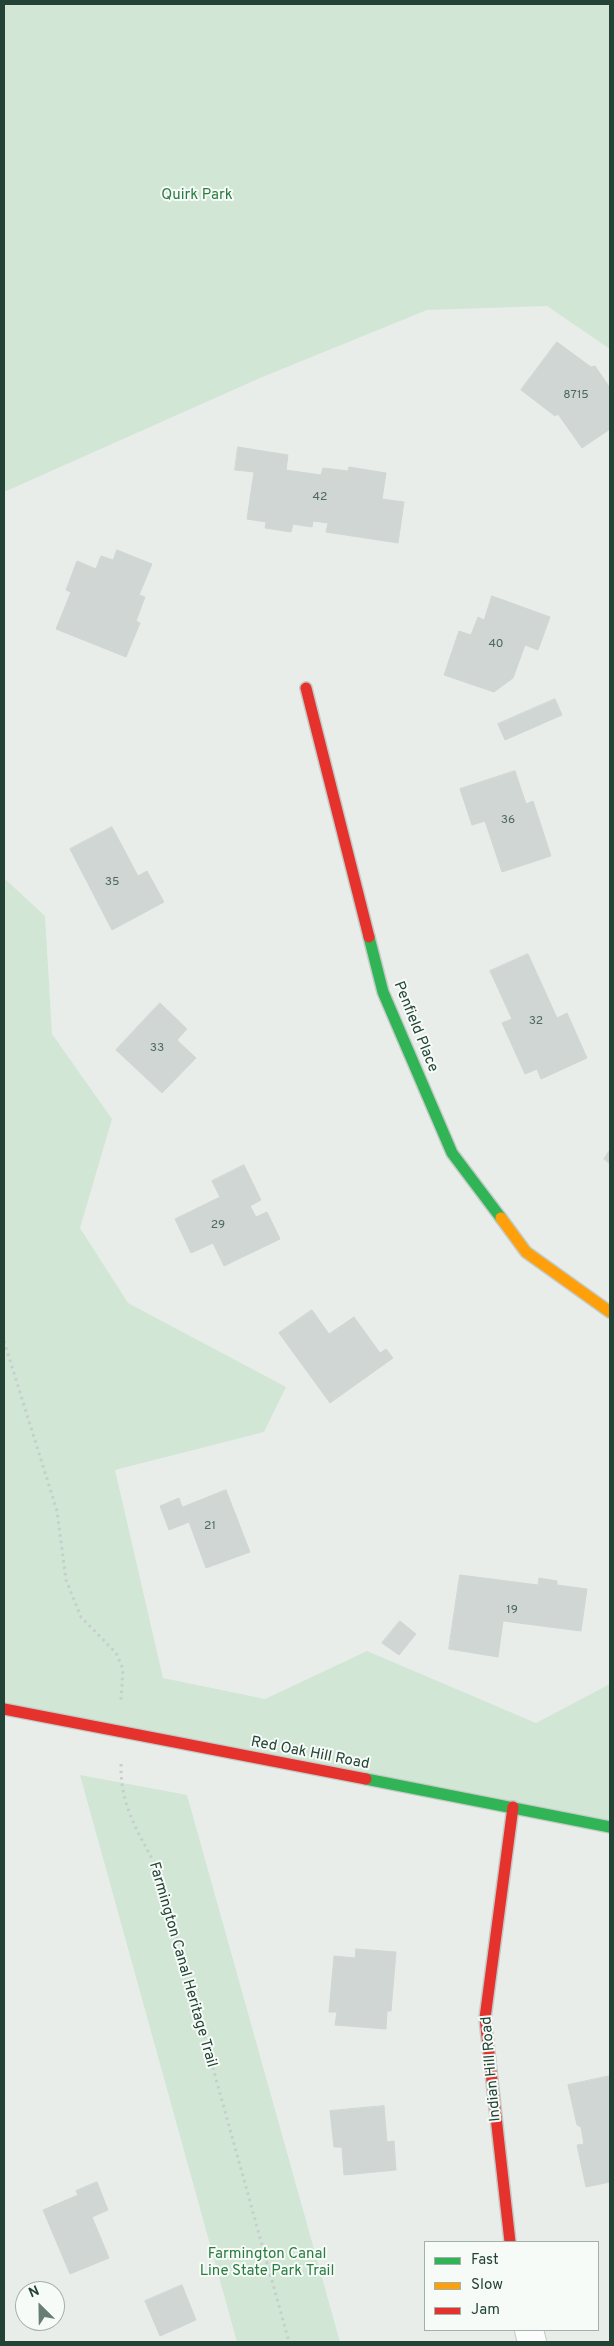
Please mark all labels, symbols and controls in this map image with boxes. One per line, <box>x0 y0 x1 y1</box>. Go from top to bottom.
park label: Quirk Park <box>161 187 233 205</box>
house number: 8715 <box>563 389 589 403</box>
house number: 42 <box>313 491 327 505</box>
house number: 40 <box>488 638 504 652</box>
house number: 36 <box>501 814 515 828</box>
house number: 35 <box>105 876 119 890</box>
street label: Penfield Place <box>389 979 441 1075</box>
house number: 32 <box>529 1015 543 1029</box>
house number: 33 <box>150 1042 164 1056</box>
house number: 29 <box>211 1219 225 1233</box>
house number: 21 <box>204 1520 216 1534</box>
house number: 19 <box>506 1604 518 1618</box>
street label: Red Oak Hill Road <box>249 1734 371 1774</box>
street label: Farmington Canal Heritage Trail <box>144 1860 220 2070</box>
street label: Indian Hill Road <box>478 2016 506 2122</box>
legend <box>424 2241 599 2331</box>
park label: Farmington Canal Line State Park Trail <box>200 2246 334 2281</box>
text: Fast <box>471 2251 499 2270</box>
text: Slow <box>471 2276 503 2295</box>
north arrow <box>15 2281 65 2331</box>
text: N <box>26 2283 42 2302</box>
text: Jam <box>471 2301 500 2320</box>

